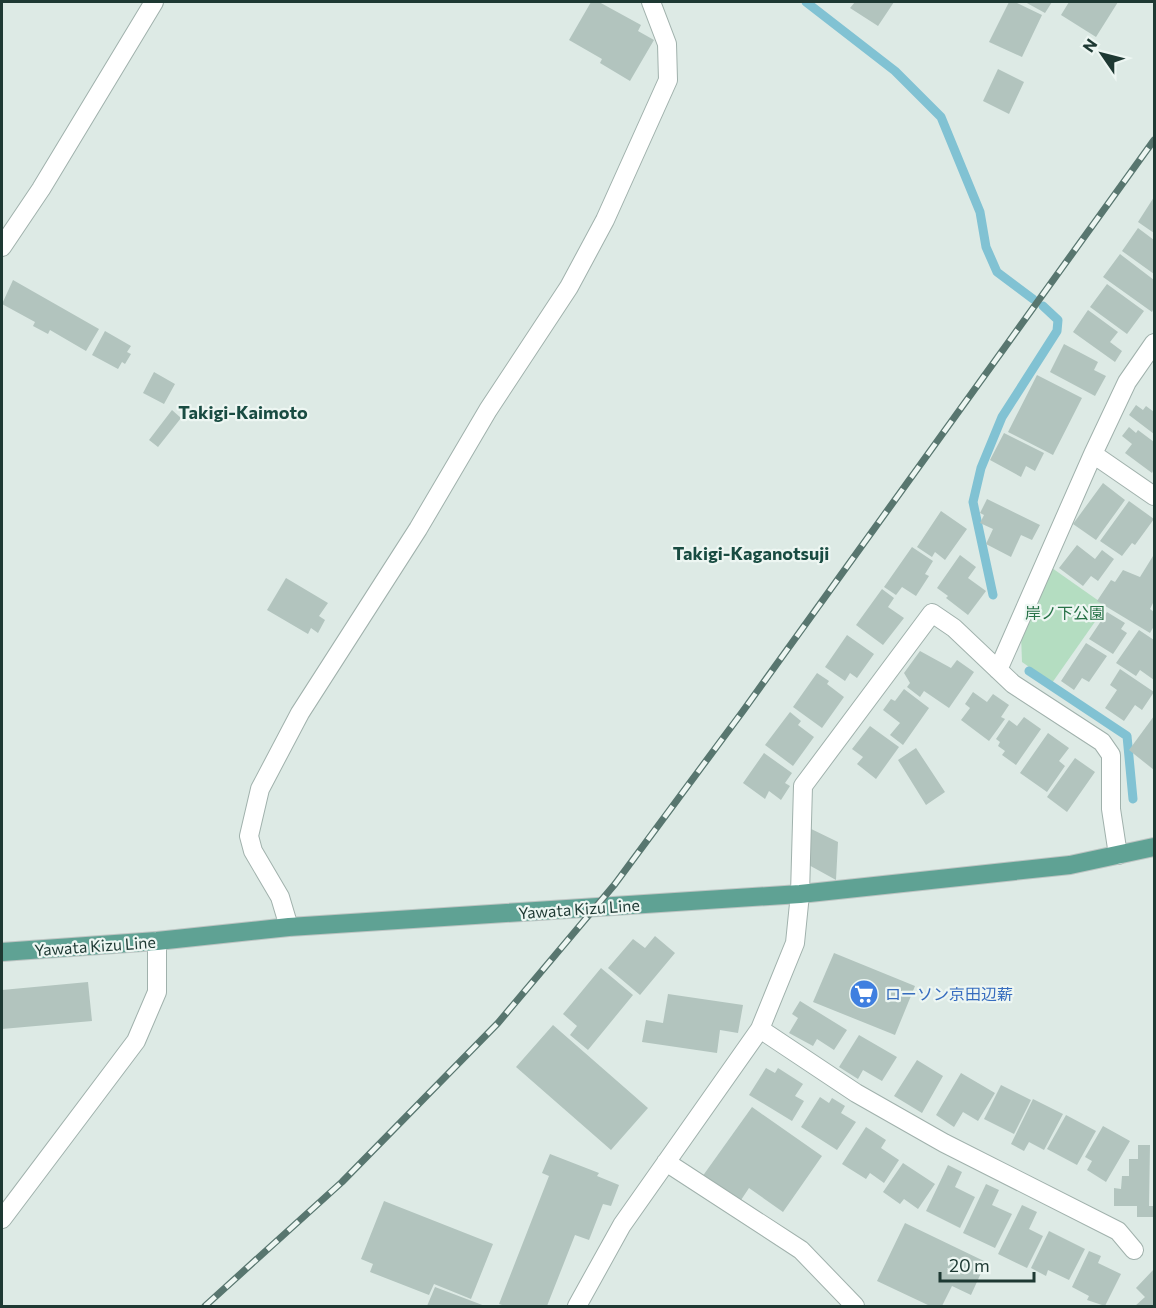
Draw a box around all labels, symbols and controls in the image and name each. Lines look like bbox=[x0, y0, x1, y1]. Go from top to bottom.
north arrow bbox=[1072, 24, 1132, 84]
text: N bbox=[1078, 35, 1101, 55]
district label: Takigi-Kaimoto bbox=[178, 401, 308, 423]
district label: Takigi-Kaganotsuji bbox=[673, 542, 829, 564]
park label: 岸ノ下公園 bbox=[1025, 603, 1105, 622]
street label: Yawata Kizu Line bbox=[518, 895, 640, 922]
street label: Yawata Kizu Line bbox=[34, 932, 156, 959]
supermarket icon: ローソン京田辺薪 bbox=[848, 978, 880, 1010]
place label: ローソン京田辺薪 bbox=[885, 984, 1013, 1003]
scale bar bbox=[940, 1245, 1034, 1283]
text: 20 m bbox=[949, 1254, 990, 1276]

